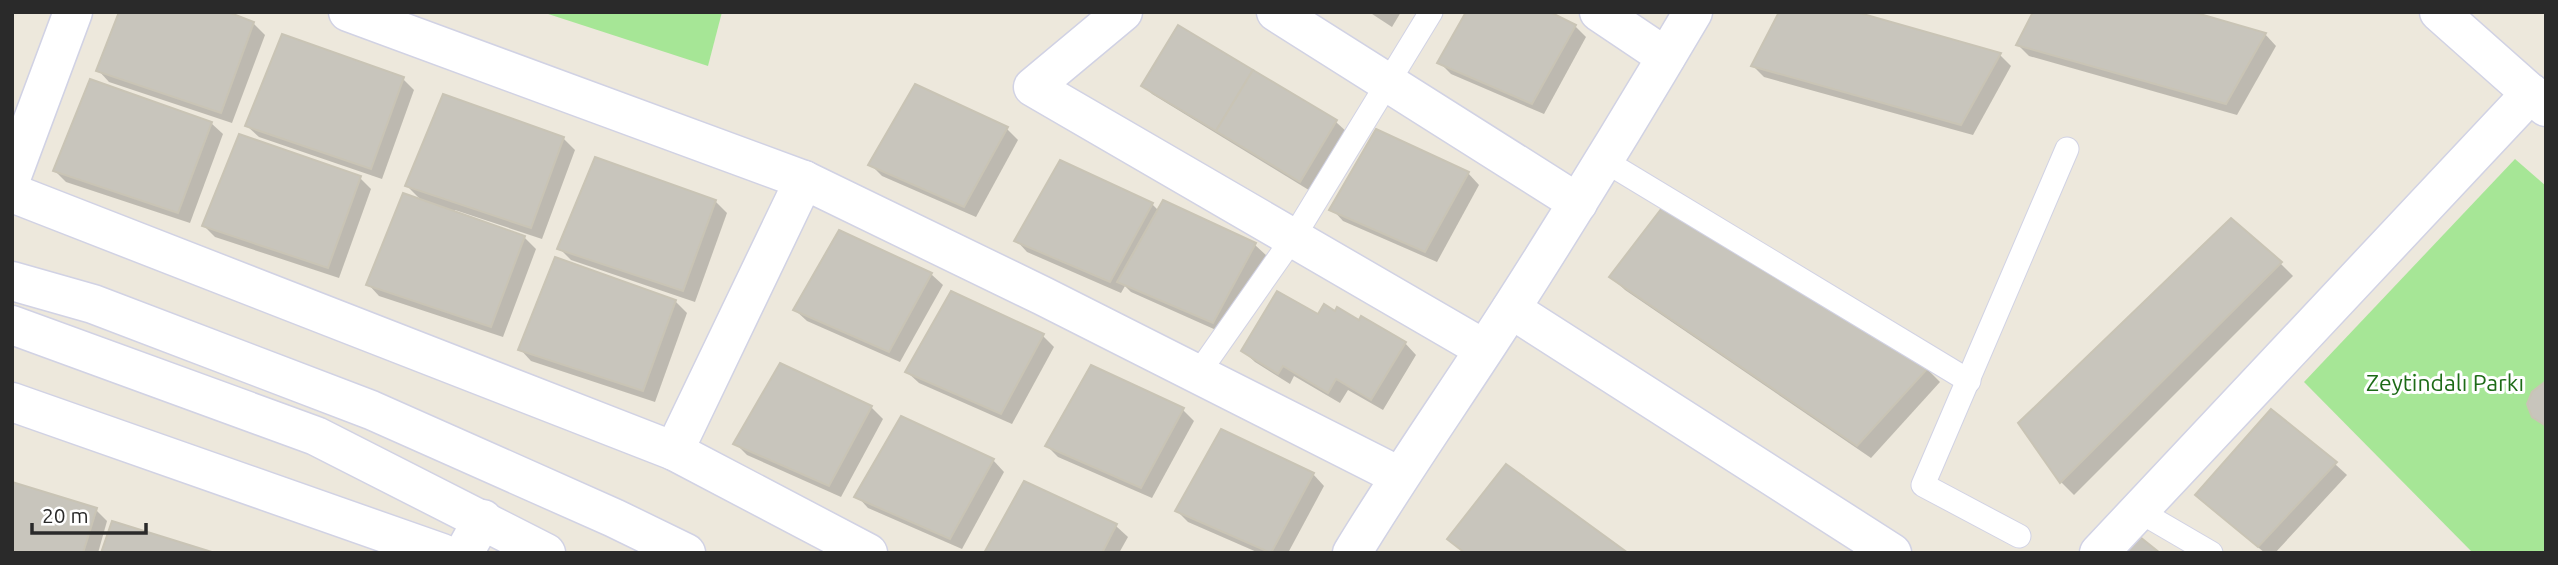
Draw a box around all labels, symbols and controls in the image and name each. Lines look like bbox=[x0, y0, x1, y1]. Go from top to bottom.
park label: Zeytindalı Parkı bbox=[2366, 370, 2524, 395]
scale bar bbox=[32, 491, 145, 536]
text: 20 m bbox=[42, 503, 89, 527]

